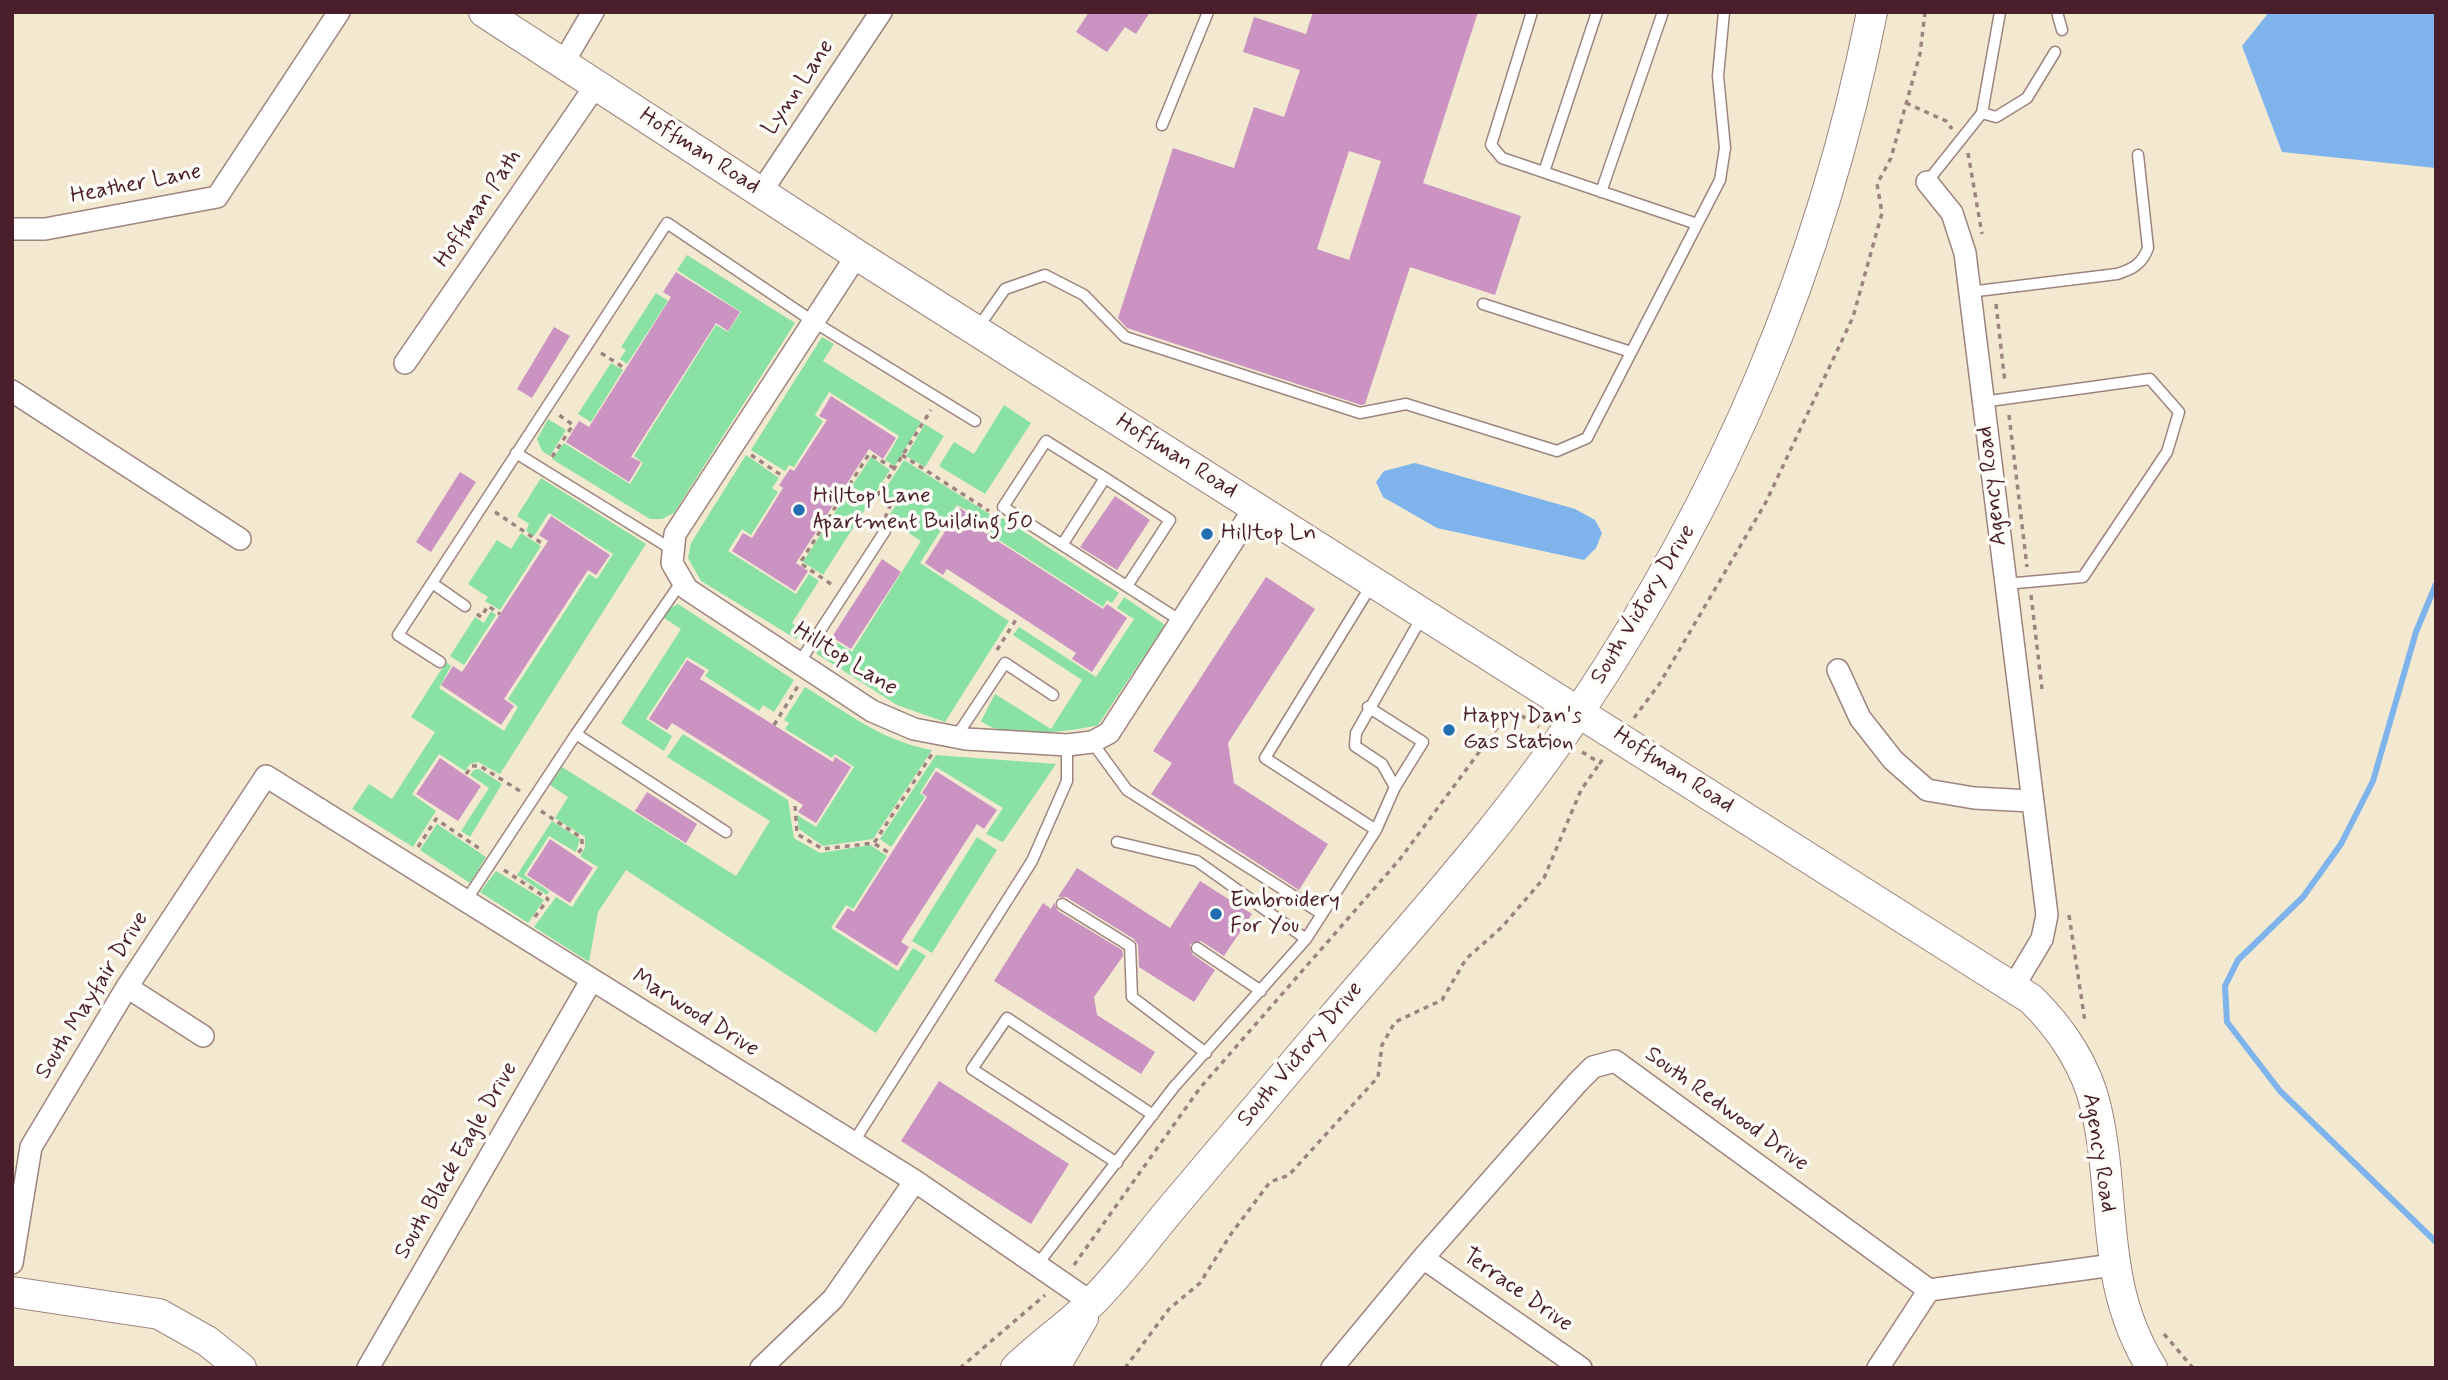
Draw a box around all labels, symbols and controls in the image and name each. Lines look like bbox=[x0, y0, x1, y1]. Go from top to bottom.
street label: Lynn Lane bbox=[757, 35, 841, 141]
street label: Hoffman Road bbox=[633, 103, 765, 201]
street label: Hoffman Path bbox=[429, 145, 529, 273]
street label: Heather Lane bbox=[68, 159, 204, 211]
street label: Hoffman Road bbox=[1110, 409, 1242, 505]
street label: Agency Road bbox=[1972, 424, 2014, 548]
place label: Hilltop Lane Apartment Building 50 bbox=[813, 483, 1033, 537]
marker: Hilltop Lane Apartment Building 50 bbox=[791, 502, 807, 518]
place label: Hilltop Ln bbox=[1221, 520, 1317, 548]
street label: South Victory Drive bbox=[1585, 520, 1703, 690]
marker: Hilltop Ln bbox=[1199, 526, 1215, 542]
street label: Hilltop Lane bbox=[788, 617, 902, 703]
place label: Happy Dan's Gas Station bbox=[1463, 703, 1582, 757]
marker: Happy Dan's Gas Station bbox=[1441, 722, 1457, 738]
street label: Hoffman Road bbox=[1607, 722, 1739, 820]
place label: Embroidery For You bbox=[1230, 887, 1340, 941]
marker: Embroidery For You bbox=[1208, 906, 1224, 922]
street label: South Mayfair Drive bbox=[30, 907, 156, 1085]
street label: Marwood Drive bbox=[626, 964, 764, 1064]
street label: South Victory Drive bbox=[1232, 977, 1370, 1133]
street label: South Redwood Drive bbox=[1639, 1041, 1813, 1179]
street label: South Black Eagle Drive bbox=[389, 1058, 525, 1264]
street label: Agency Road bbox=[2075, 1091, 2121, 1215]
street label: Terrace Drive bbox=[1457, 1243, 1577, 1339]

